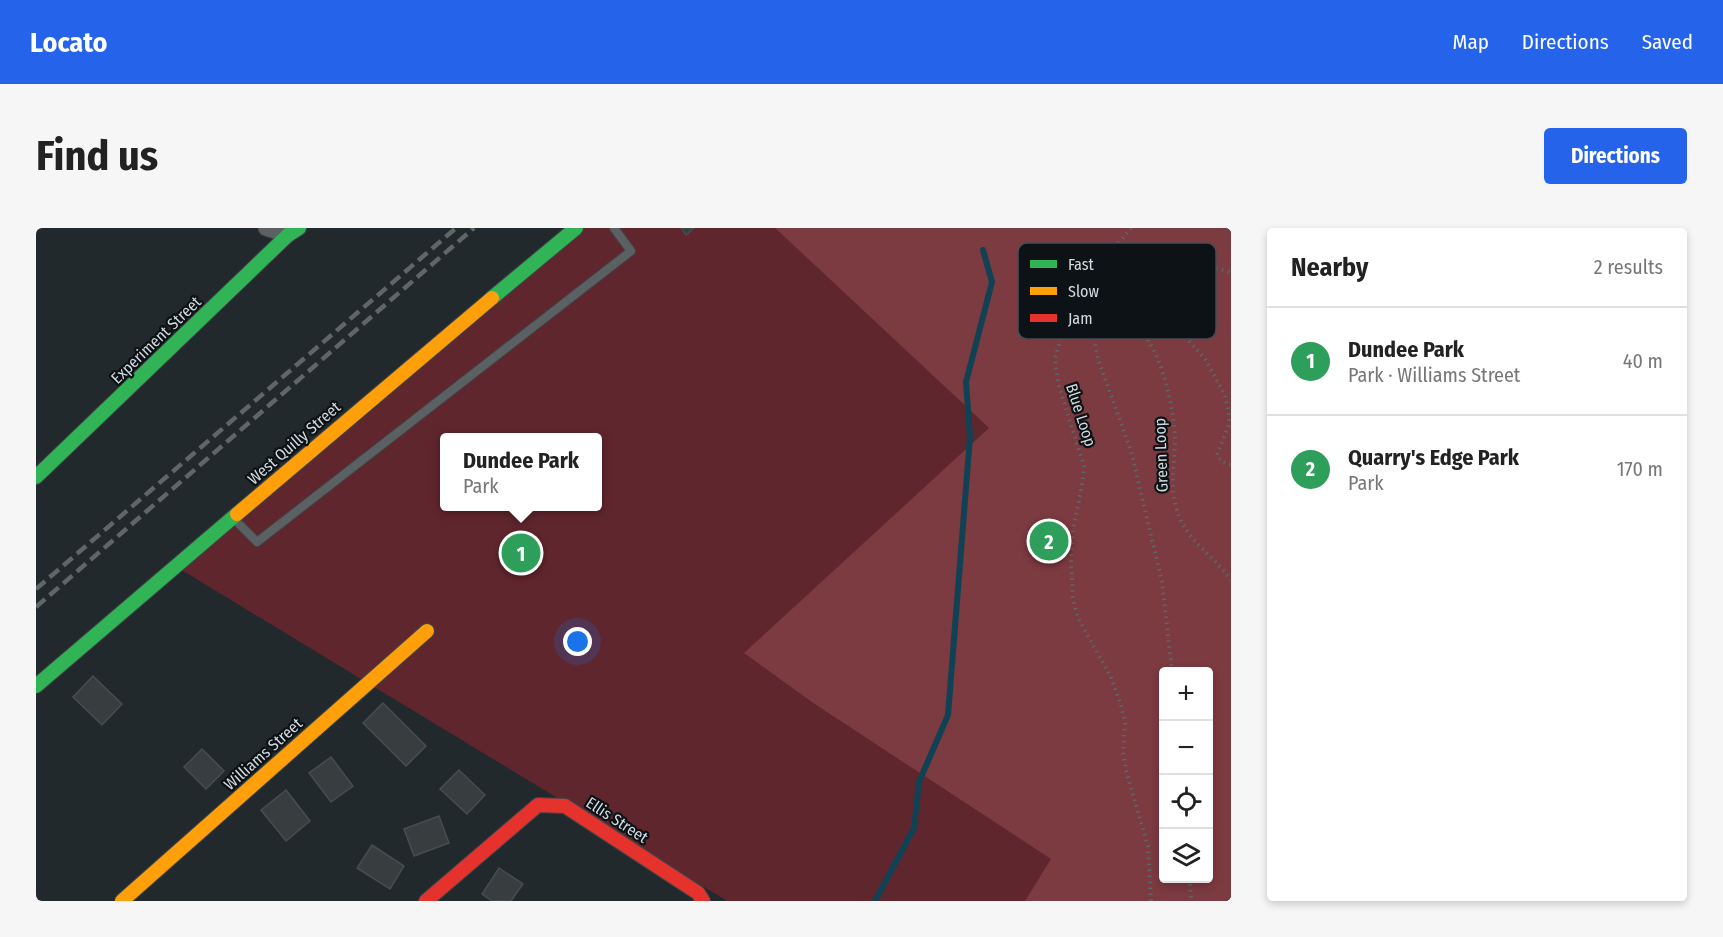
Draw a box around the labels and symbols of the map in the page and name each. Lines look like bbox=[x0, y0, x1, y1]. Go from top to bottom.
legend bbox=[1018, 243, 1216, 339]
text: Fast bbox=[1068, 255, 1095, 274]
text: Slow bbox=[1068, 282, 1099, 301]
street label: Experiment Street bbox=[107, 292, 205, 388]
text: Jam bbox=[1068, 309, 1093, 328]
street label: Blue Loop bbox=[1062, 381, 1100, 449]
street label: West Quilly Street bbox=[244, 397, 345, 488]
street label: Green Loop bbox=[1150, 417, 1172, 493]
pin: 2 bbox=[1030, 518, 1068, 564]
pin: 1 bbox=[502, 530, 540, 576]
your location bbox=[563, 627, 592, 656]
street label: Williams Street bbox=[220, 713, 307, 794]
street label: Ellis Street bbox=[583, 793, 652, 847]

